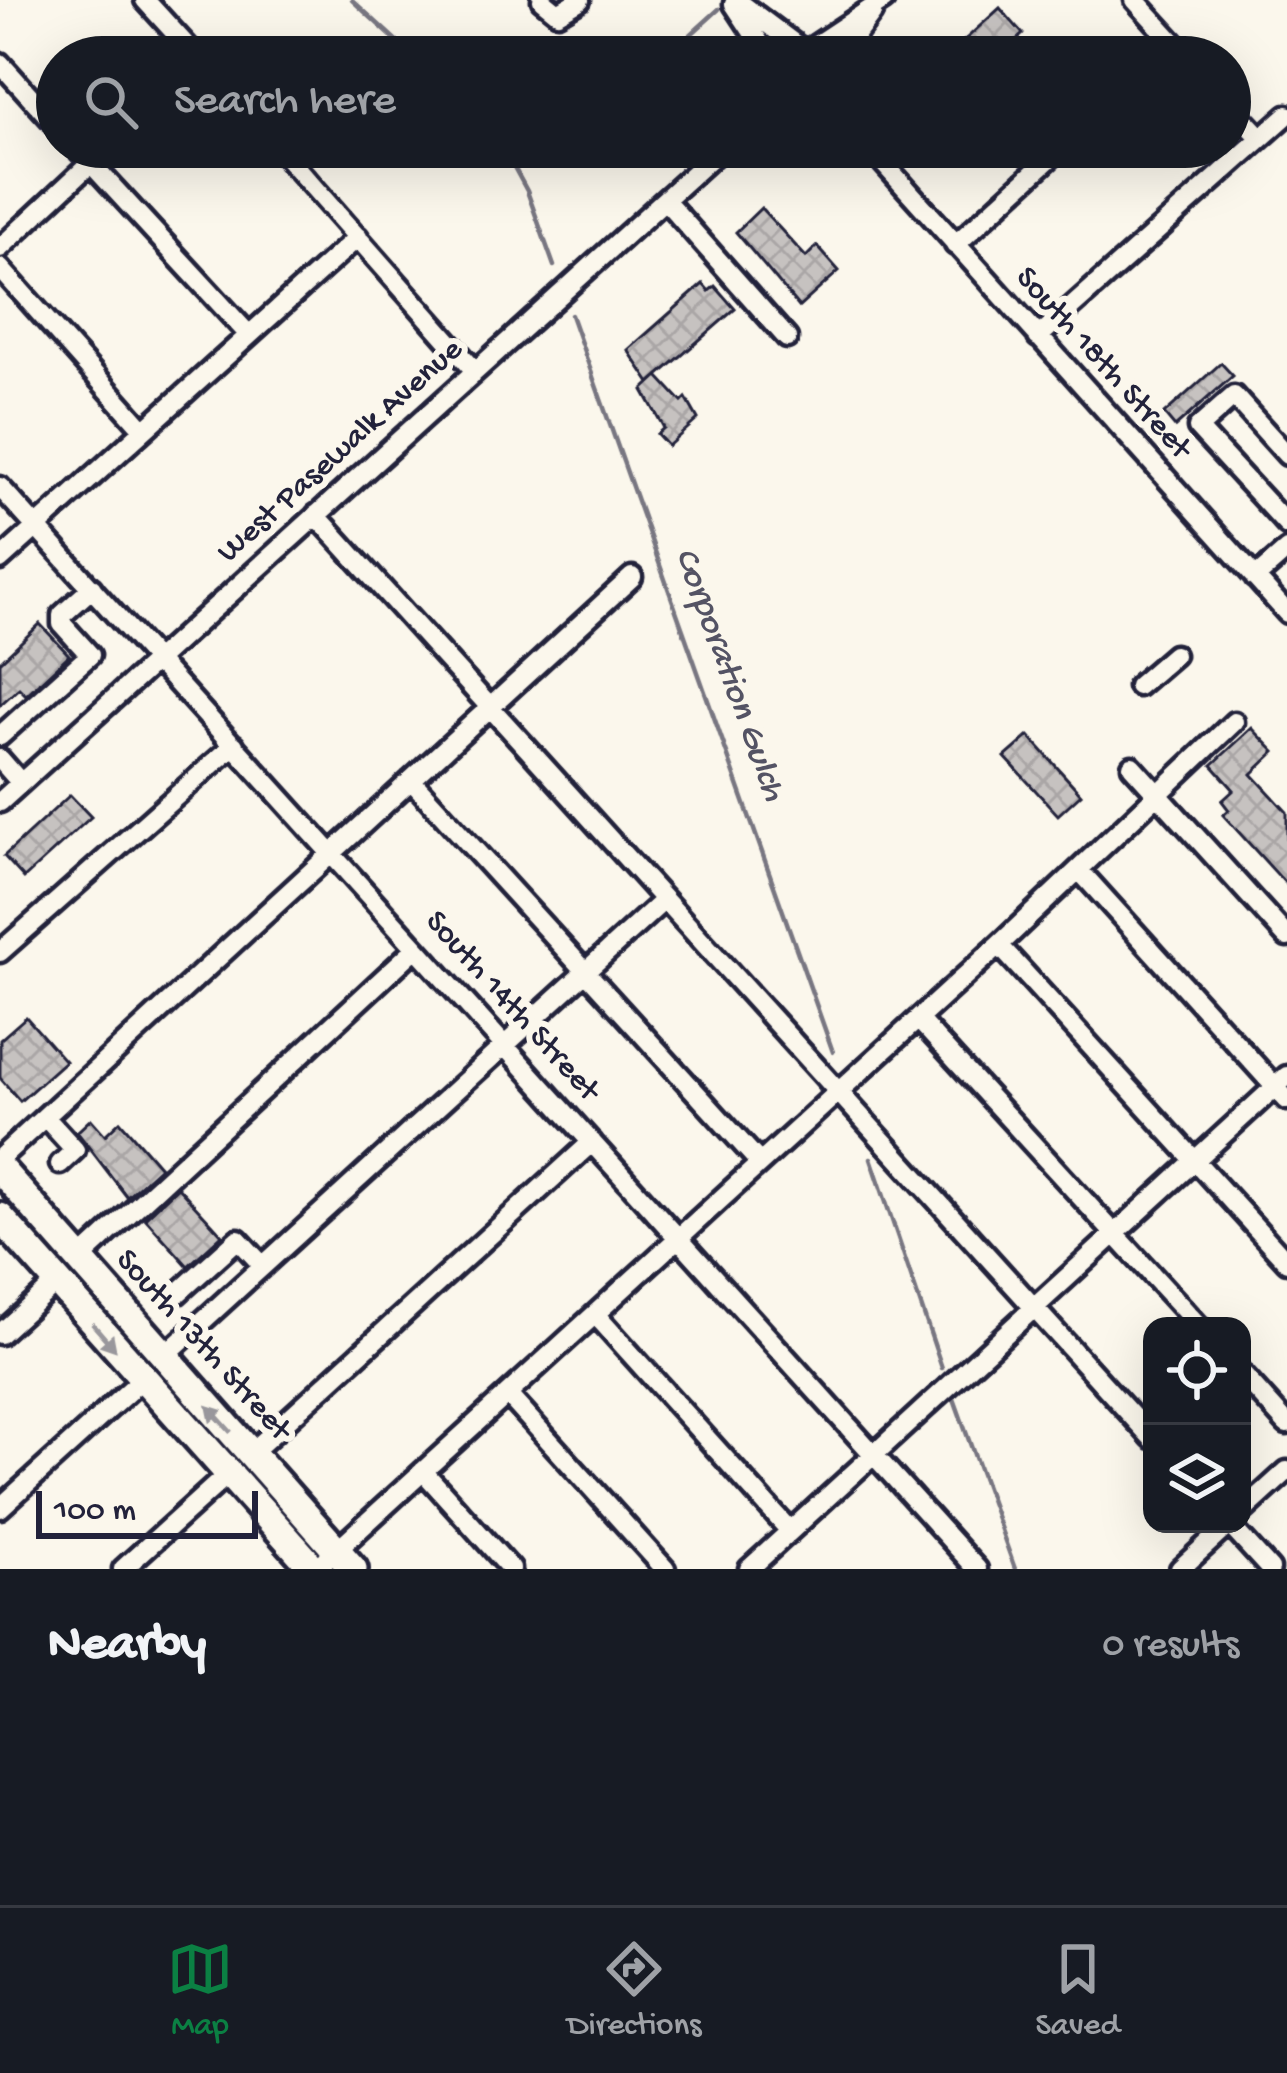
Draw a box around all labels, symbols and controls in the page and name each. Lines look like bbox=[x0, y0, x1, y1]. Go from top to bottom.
search box bbox=[36, 36, 1251, 168]
icon: search bbox=[78, 69, 144, 135]
text: Search here bbox=[174, 76, 396, 129]
street label: South 18th Street bbox=[1006, 260, 1200, 470]
street label: West Pasewalk Avenue bbox=[210, 331, 472, 572]
water label: Corporation Gulch bbox=[662, 543, 794, 808]
street label: South 14th Street bbox=[416, 904, 608, 1112]
street label: South 13th Street bbox=[106, 1242, 300, 1451]
map controls bbox=[1143, 1317, 1251, 1533]
button: locate bbox=[1143, 1317, 1251, 1425]
one-way arrow bbox=[90, 1322, 117, 1352]
one-way arrow bbox=[206, 1405, 233, 1434]
button: layers bbox=[1143, 1425, 1251, 1533]
scale bar bbox=[36, 1485, 258, 1538]
text: 100 m bbox=[54, 1493, 136, 1531]
text: Nearby bbox=[48, 1617, 206, 1677]
text: 0 results bbox=[1102, 1624, 1239, 1670]
tab: Map bbox=[167, 1936, 233, 2046]
tab: Directions bbox=[567, 1936, 701, 2046]
tab: Saved bbox=[1035, 1936, 1120, 2046]

